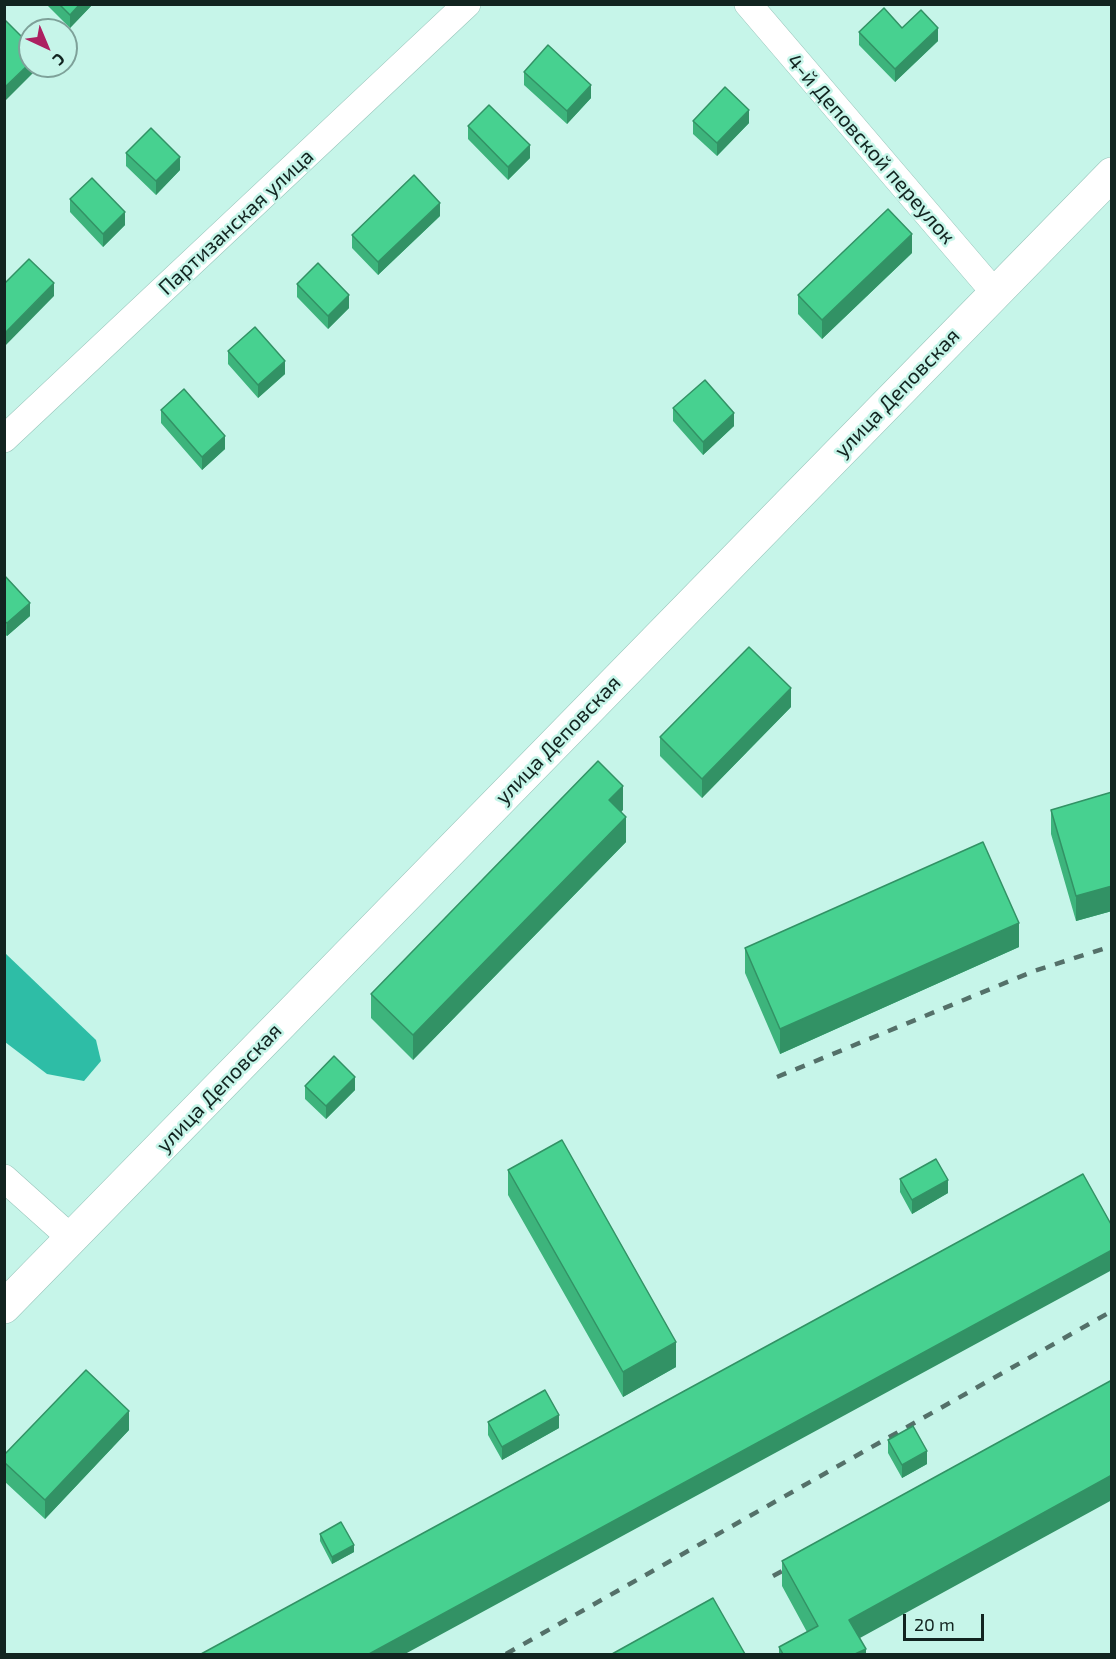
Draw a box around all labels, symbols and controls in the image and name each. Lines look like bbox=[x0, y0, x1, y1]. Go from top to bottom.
north arrow bbox=[18, 18, 78, 78]
street label: 4-й Деповской переулок bbox=[781, 49, 961, 249]
text: С bbox=[49, 50, 69, 70]
street label: Партизанская улица bbox=[153, 144, 319, 300]
street label: улица Деповская bbox=[829, 323, 965, 463]
street label: улица Деповская bbox=[490, 670, 626, 810]
street label: улица Деповская bbox=[151, 1018, 287, 1158]
scale bar bbox=[906, 1602, 987, 1640]
text: 20 m bbox=[914, 1613, 955, 1635]

